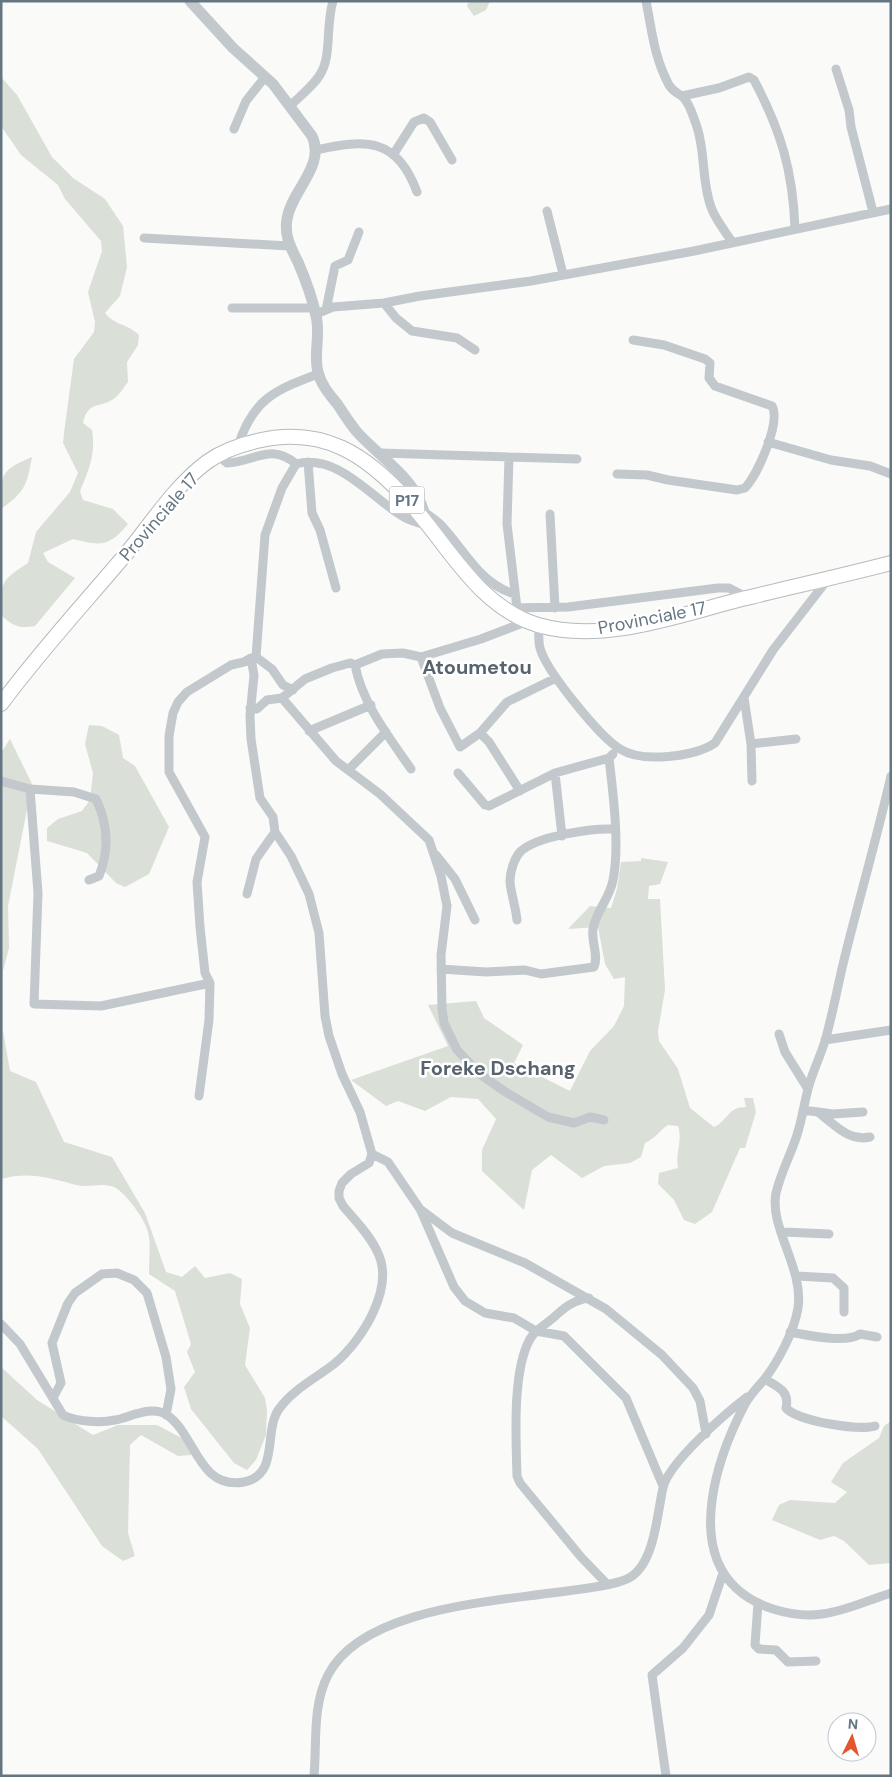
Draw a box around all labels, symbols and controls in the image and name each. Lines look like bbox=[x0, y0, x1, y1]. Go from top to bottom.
street label: Provinciale 17 bbox=[114, 468, 204, 566]
road number: P17 bbox=[390, 486, 424, 514]
street label: Provinciale 17 bbox=[596, 596, 708, 640]
district label: Atoumetou bbox=[422, 654, 532, 680]
district label: Foreke Dschang bbox=[420, 1055, 576, 1081]
north arrow bbox=[827, 1712, 877, 1762]
text: N bbox=[847, 1715, 859, 1733]

